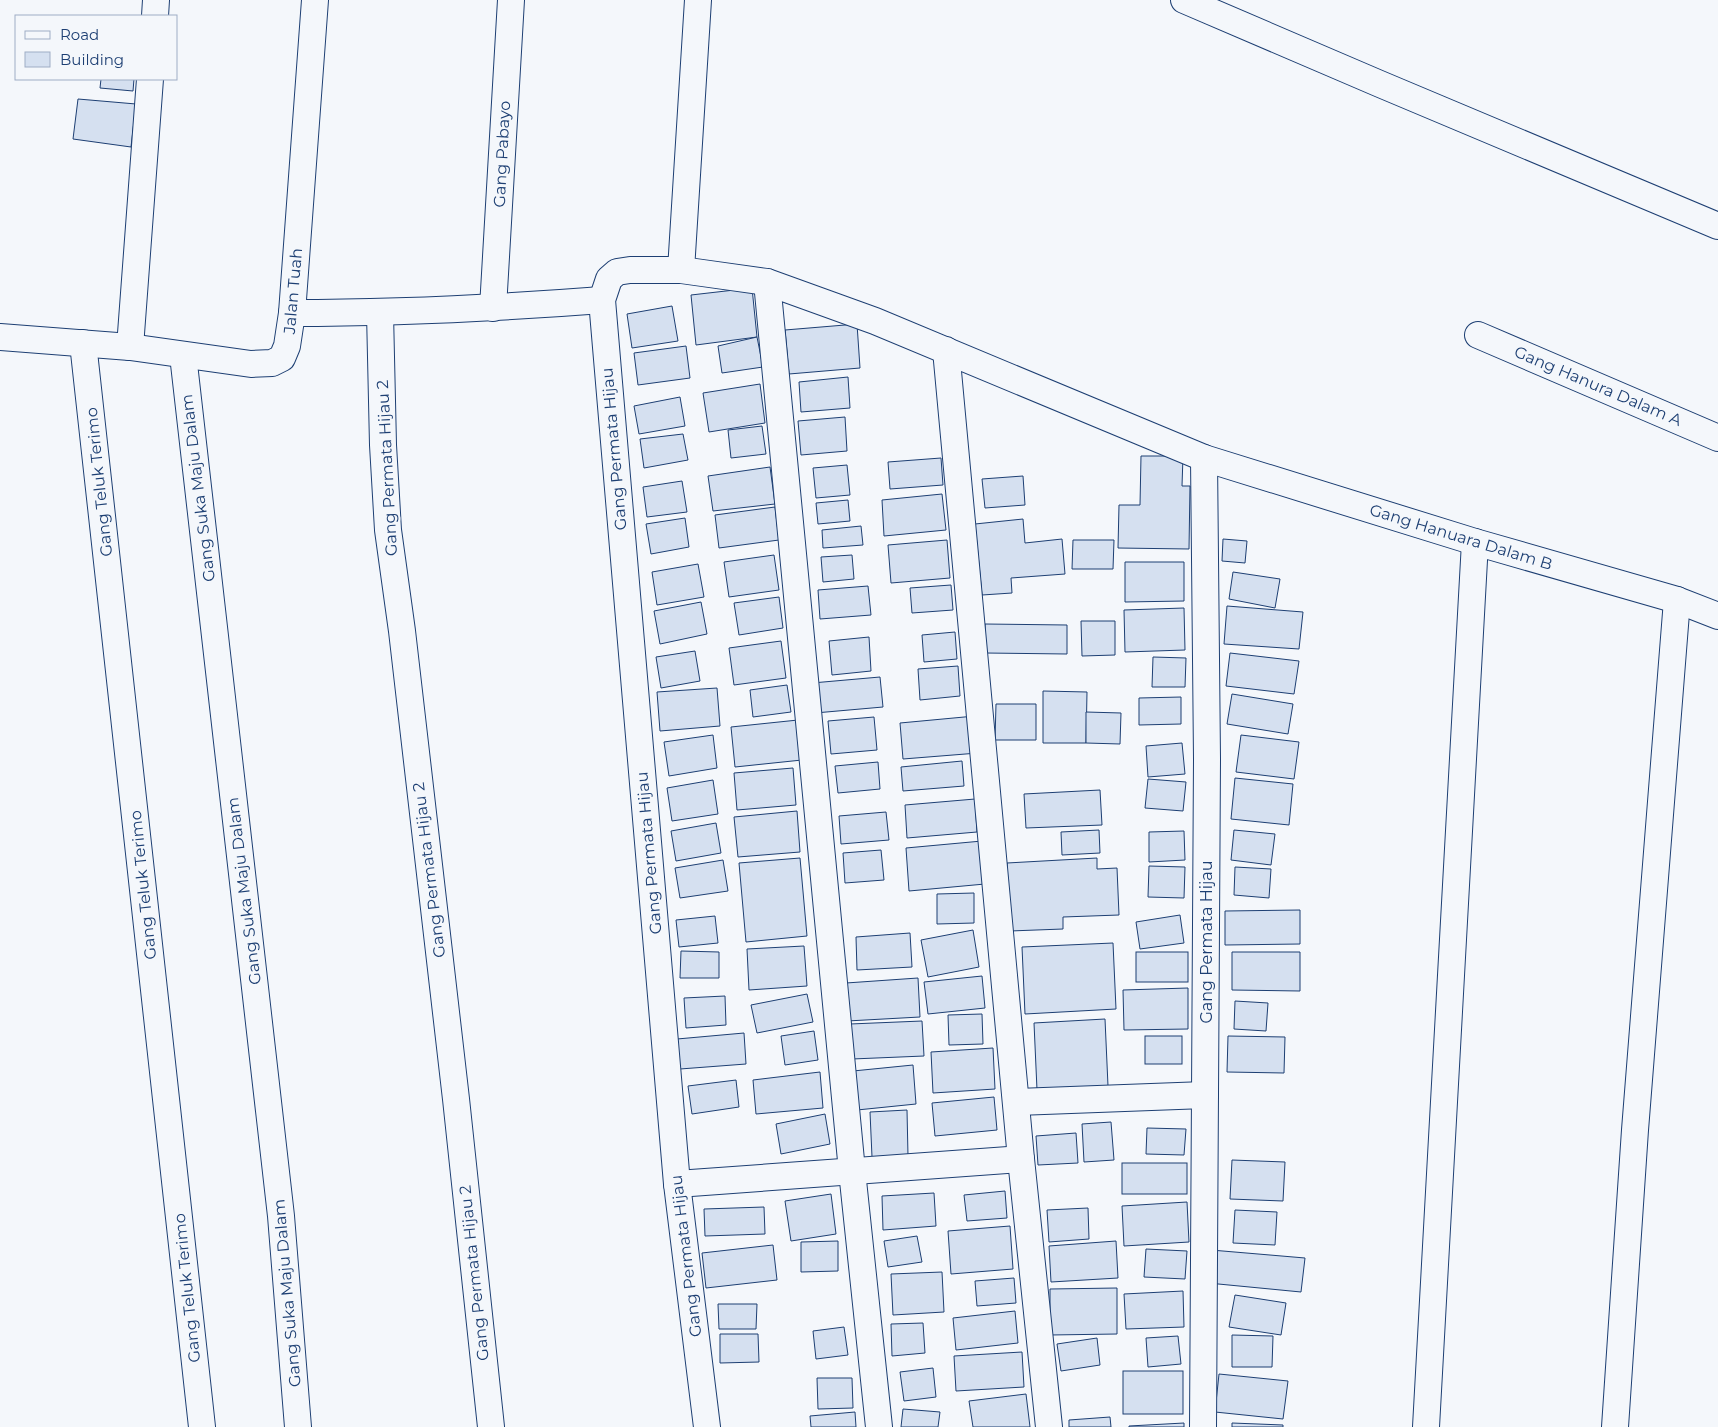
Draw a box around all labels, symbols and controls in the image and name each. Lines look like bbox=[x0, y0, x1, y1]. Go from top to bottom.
legend bbox=[15, 15, 178, 80]
text: Road bbox=[60, 25, 99, 44]
text: Building bbox=[60, 50, 124, 69]
street label: Gang Pabayo bbox=[490, 100, 514, 208]
street label: Jalan Tuah bbox=[280, 247, 306, 336]
street label: Gang Hanura Dalam A bbox=[1511, 342, 1685, 430]
street label: Gang Permata Hijau bbox=[597, 367, 631, 531]
street label: Gang Permata Hijau 2 bbox=[373, 379, 401, 557]
street label: Gang Suka Maju Dalam bbox=[177, 393, 219, 583]
street label: Gang Teluk Terimo bbox=[82, 406, 116, 558]
street label: Gang Hanuara Dalam B bbox=[1367, 500, 1555, 574]
street label: Gang Permata Hijau bbox=[632, 771, 666, 935]
street label: Gang Permata Hijau 2 bbox=[409, 781, 449, 959]
street label: Gang Suka Maju Dalam bbox=[223, 796, 265, 986]
street label: Gang Teluk Terimo bbox=[126, 809, 160, 961]
street label: Gang Permata Hijau bbox=[1197, 860, 1216, 1024]
street label: Gang Permata Hijau bbox=[667, 1174, 705, 1338]
street label: Gang Permata Hijau 2 bbox=[455, 1184, 493, 1362]
street label: Gang Suka Maju Dalam bbox=[269, 1198, 305, 1388]
street label: Gang Teluk Terimo bbox=[170, 1212, 204, 1364]

